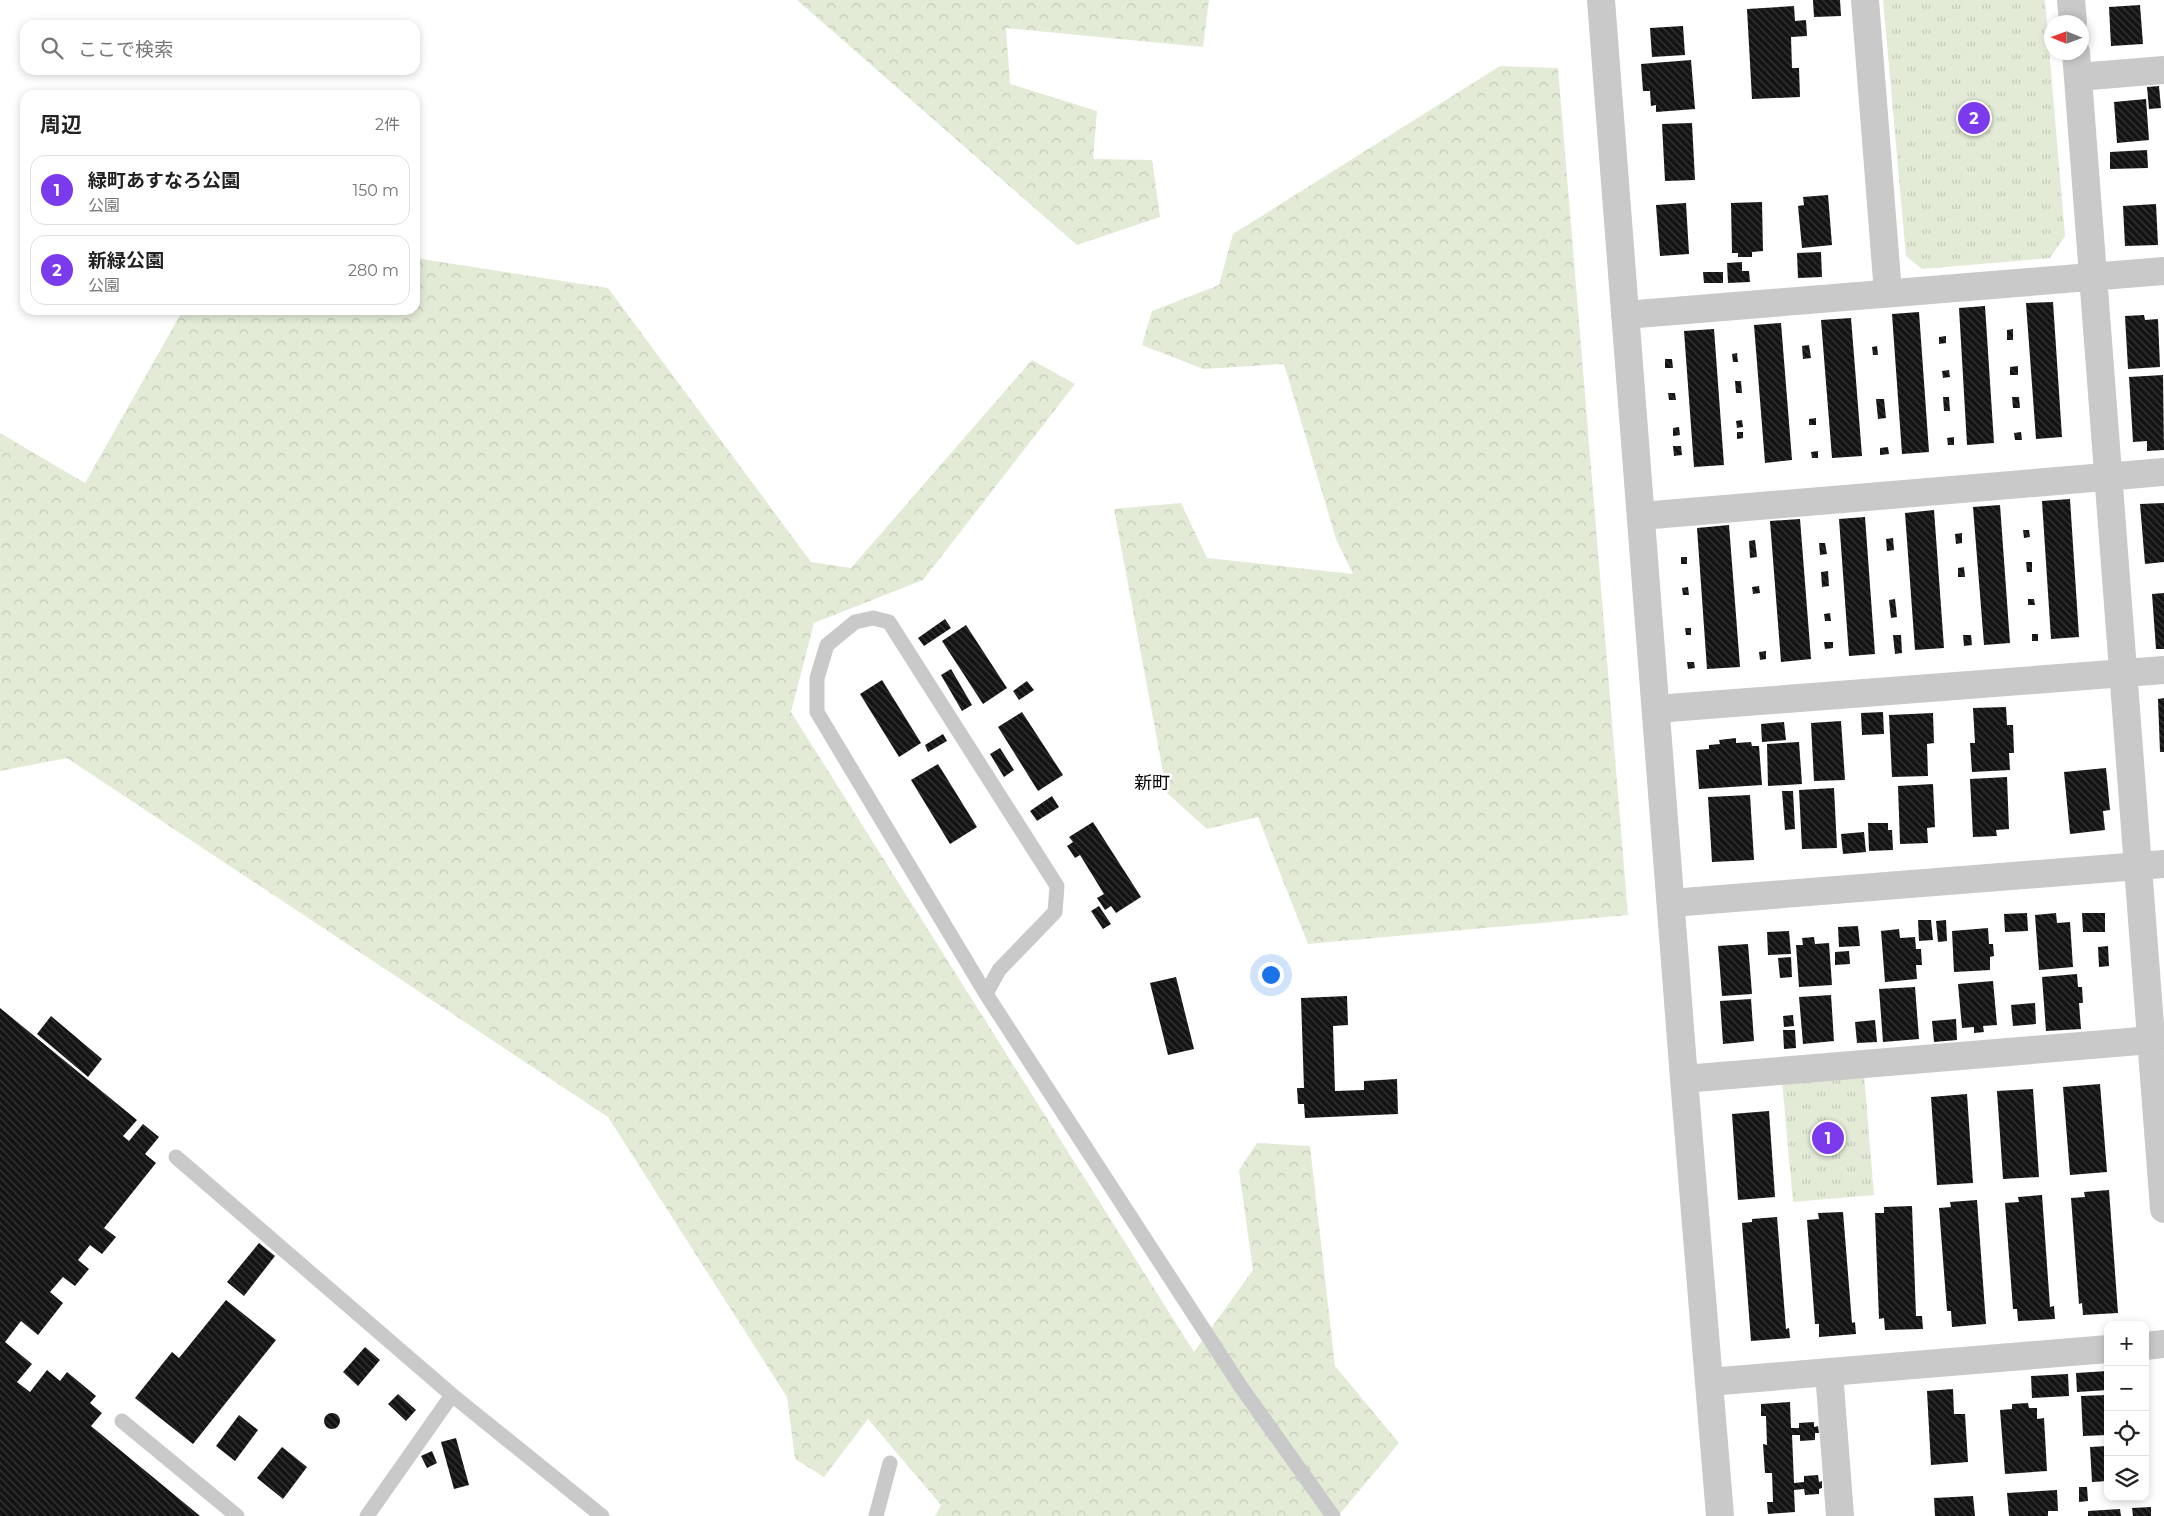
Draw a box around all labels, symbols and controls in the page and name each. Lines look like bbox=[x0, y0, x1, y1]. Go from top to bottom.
north arrow bbox=[2044, 15, 2089, 60]
search box bbox=[20, 20, 420, 75]
icon: search bbox=[38, 34, 66, 62]
text: ここで検索 bbox=[78, 38, 173, 61]
pin: 2 bbox=[1958, 99, 1990, 137]
text: 周辺 bbox=[40, 112, 82, 137]
text: 2件 bbox=[375, 115, 400, 134]
text: 緑町あすなろ公園 bbox=[88, 169, 240, 192]
text: 1 bbox=[54, 181, 60, 200]
text: 150 m bbox=[352, 181, 399, 200]
text: 公園 bbox=[88, 196, 120, 215]
text: 新緑公園 bbox=[88, 249, 164, 272]
text: 2 bbox=[52, 261, 62, 280]
text: 280 m bbox=[348, 261, 399, 280]
text: 公園 bbox=[88, 276, 120, 295]
district label: 新町 bbox=[1134, 772, 1170, 794]
your location bbox=[1258, 962, 1284, 988]
pin: 1 bbox=[1812, 1119, 1844, 1157]
map controls bbox=[2104, 1321, 2149, 1501]
button: + bbox=[2104, 1321, 2149, 1366]
button: − bbox=[2104, 1366, 2149, 1411]
button: locate bbox=[2104, 1411, 2149, 1456]
button: layers bbox=[2104, 1456, 2149, 1501]

